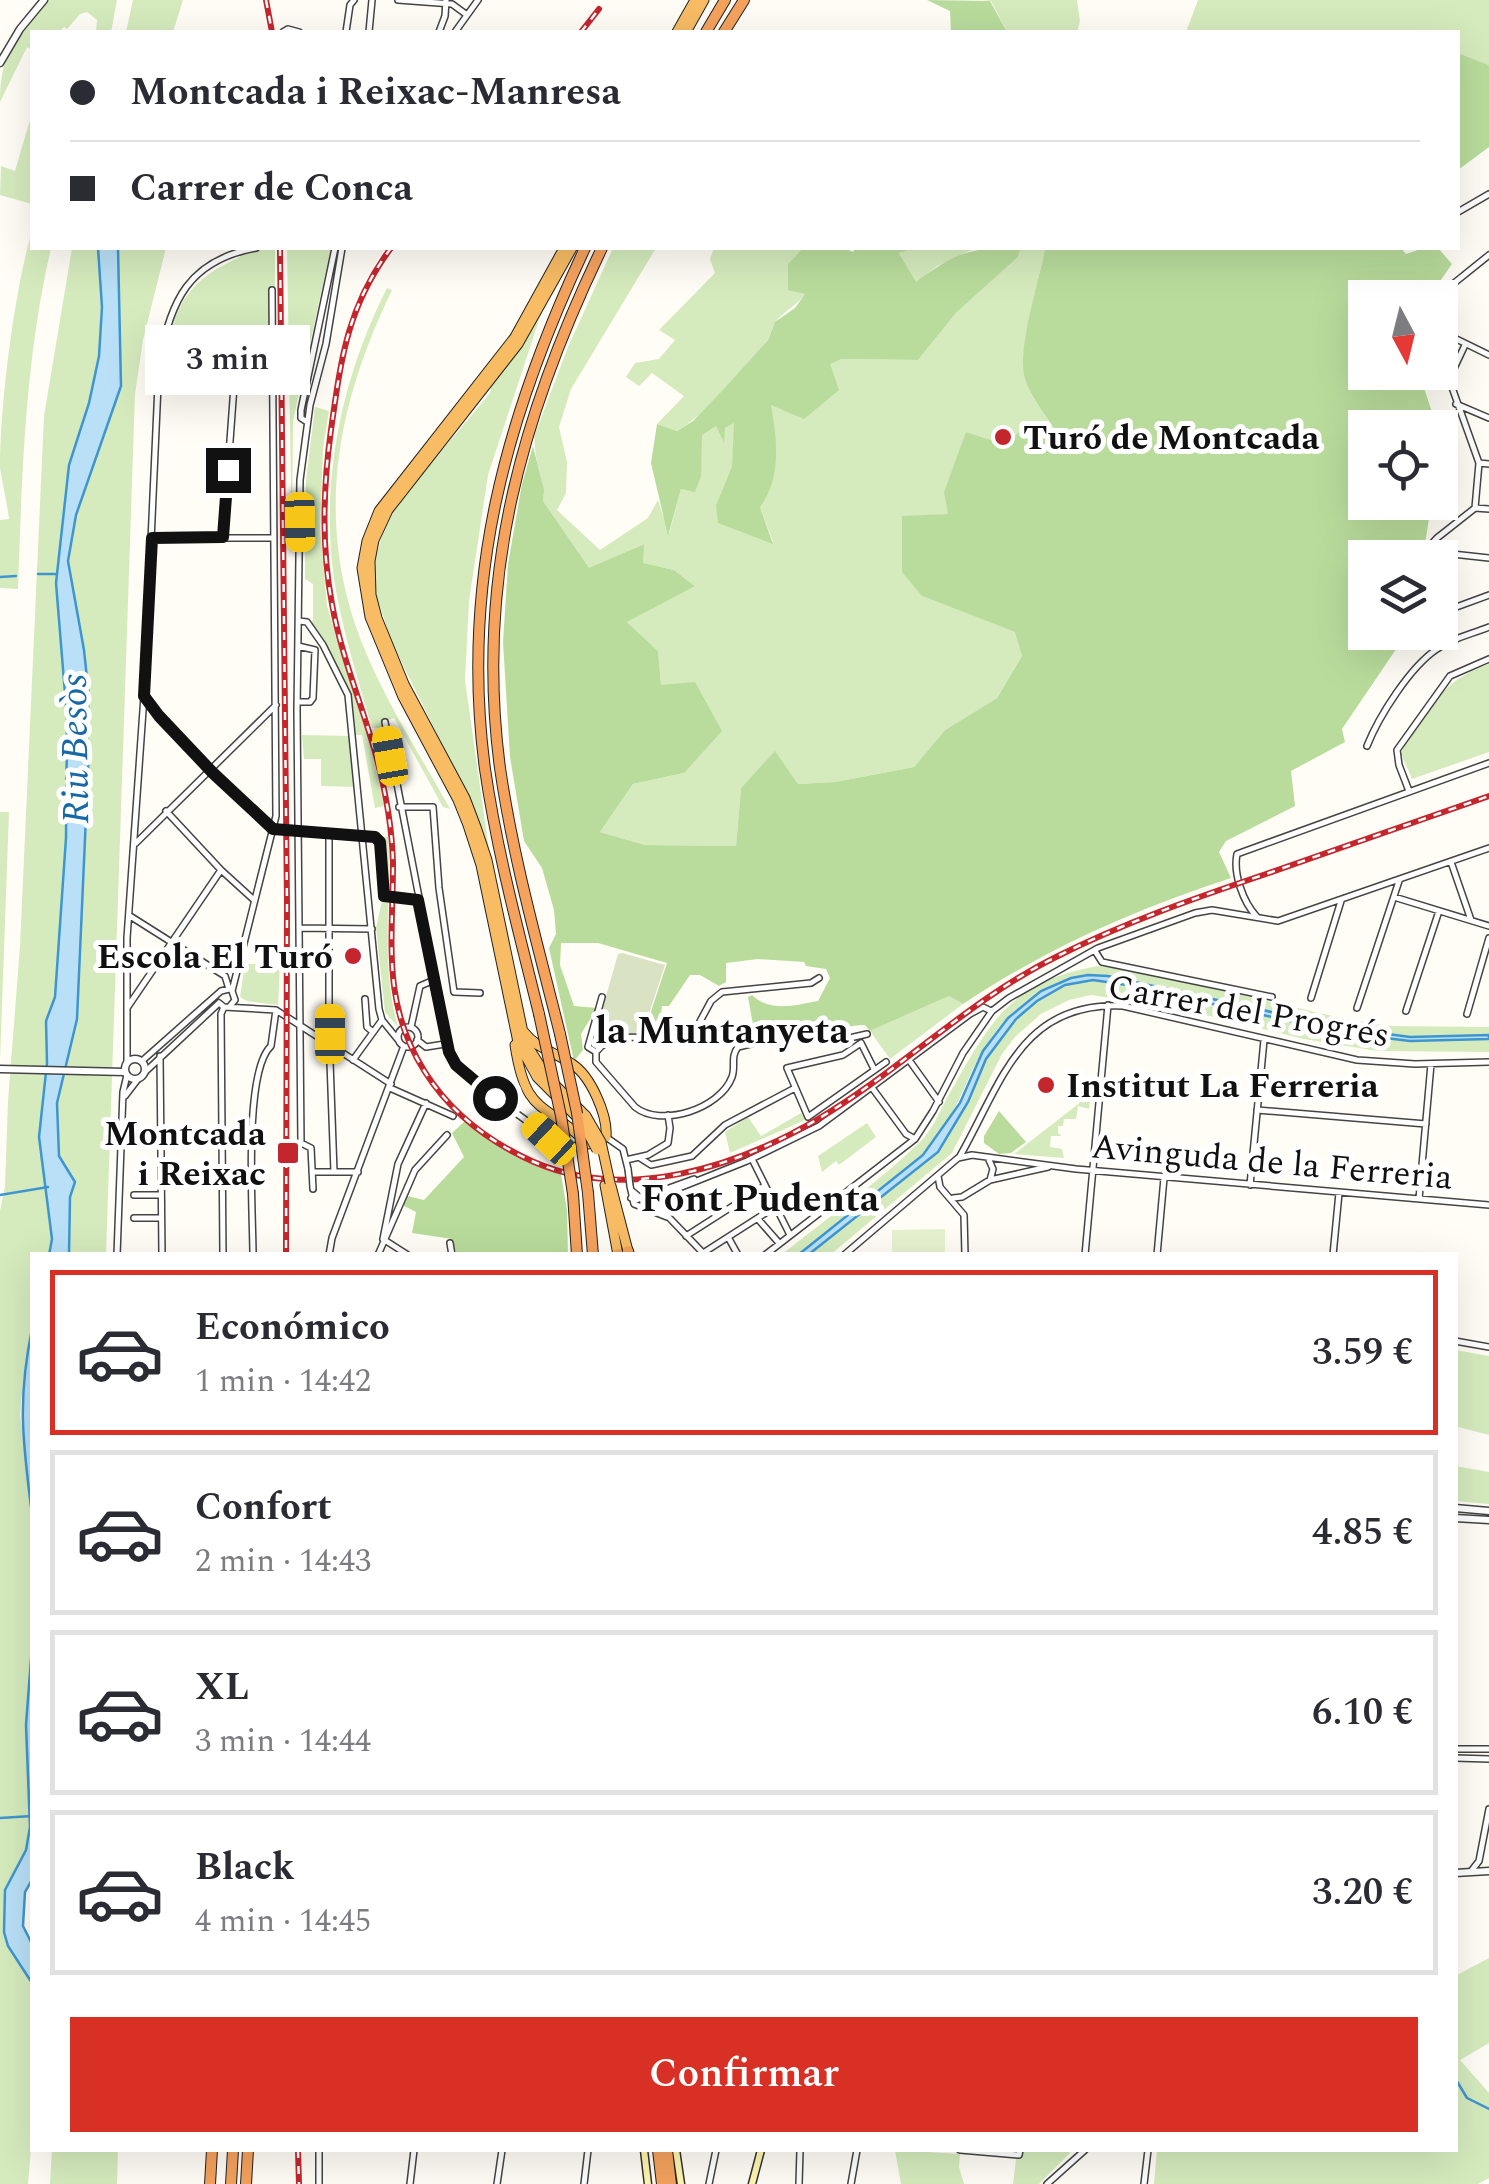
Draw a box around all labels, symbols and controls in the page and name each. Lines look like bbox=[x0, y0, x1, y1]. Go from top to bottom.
text: Montcada i Reixac-Manresa bbox=[130, 64, 621, 122]
text: Carrer de Conca bbox=[130, 160, 413, 218]
north arrow bbox=[1348, 280, 1458, 390]
map controls bbox=[1348, 280, 1458, 650]
callout: 3 min bbox=[146, 325, 310, 395]
text: 3 min bbox=[186, 335, 269, 384]
button: locate bbox=[1348, 410, 1458, 520]
place label: Turó de Montcada bbox=[1023, 412, 1320, 465]
marker: Turó de Montcada bbox=[992, 426, 1014, 448]
route end bbox=[206, 448, 251, 493]
car bbox=[284, 492, 316, 552]
button: layers bbox=[1348, 540, 1458, 650]
water label: Riu Besòs bbox=[46, 673, 106, 824]
car bbox=[370, 724, 410, 788]
place label: Escola El Turó bbox=[97, 931, 333, 984]
marker: Escola El Turó bbox=[342, 945, 364, 967]
street label: Carrer del Progrés bbox=[1104, 961, 1394, 1062]
district label: la Muntanyeta bbox=[595, 1003, 849, 1061]
car bbox=[315, 1004, 345, 1064]
place label: Institut La Ferreria bbox=[1066, 1060, 1379, 1113]
marker: Institut La Ferreria bbox=[1035, 1074, 1057, 1096]
route start bbox=[473, 1076, 518, 1121]
place label: Montcada i Reixac bbox=[104, 1108, 266, 1201]
car bbox=[517, 1108, 581, 1170]
street label: Avinguda de la Ferreria bbox=[1089, 1120, 1455, 1205]
marker: Montcada i Reixac bbox=[275, 1140, 301, 1166]
district label: Font Pudenta bbox=[641, 1171, 880, 1229]
text: Económico bbox=[195, 1299, 390, 1357]
icon: car bbox=[75, 1308, 165, 1398]
text: 3.59 € bbox=[1312, 1324, 1413, 1382]
text: 1 min · 14:42 bbox=[195, 1357, 371, 1406]
text: Confort bbox=[195, 1479, 332, 1537]
icon: car bbox=[75, 1488, 165, 1578]
text: 4.85 € bbox=[1312, 1504, 1413, 1562]
text: 2 min · 14:43 bbox=[195, 1537, 371, 1586]
text: XL bbox=[195, 1659, 249, 1717]
icon: car bbox=[75, 1668, 165, 1758]
text: 6.10 € bbox=[1312, 1684, 1413, 1742]
text: 3 min · 14:44 bbox=[195, 1717, 371, 1766]
text: Black bbox=[195, 1839, 295, 1897]
icon: car bbox=[75, 1848, 165, 1938]
text: 3.20 € bbox=[1312, 1864, 1413, 1922]
text: 4 min · 14:45 bbox=[195, 1897, 371, 1946]
button: Confirmar bbox=[70, 2017, 1418, 2132]

